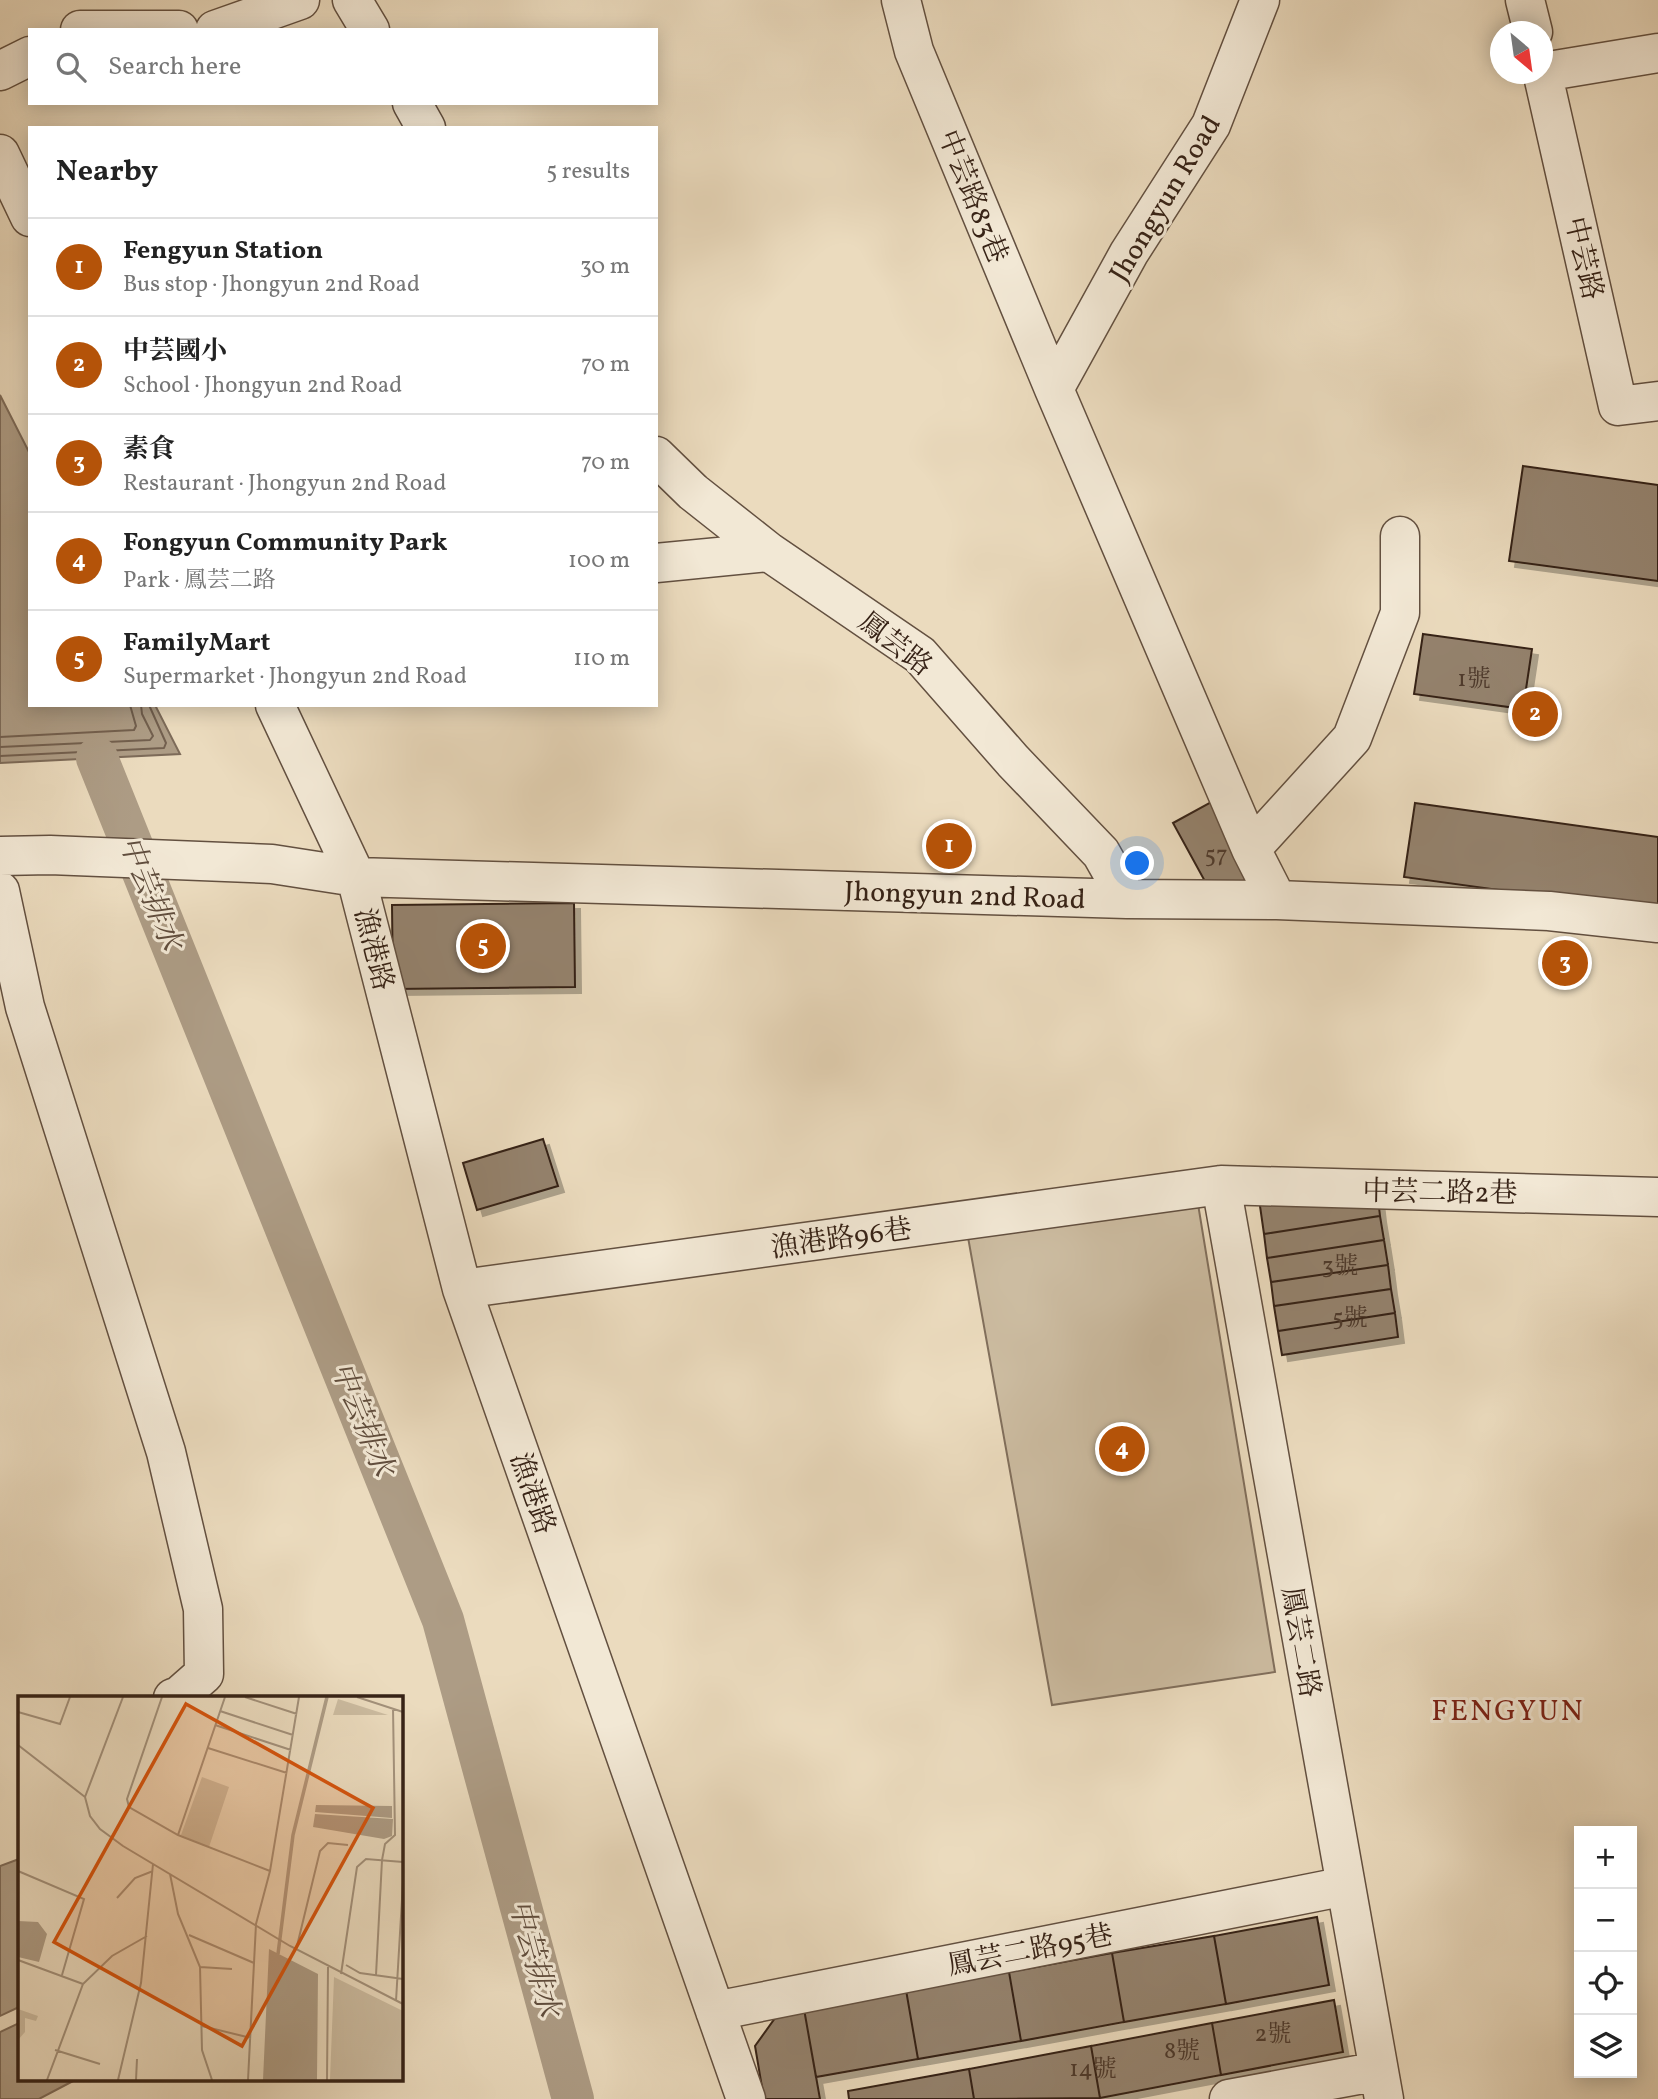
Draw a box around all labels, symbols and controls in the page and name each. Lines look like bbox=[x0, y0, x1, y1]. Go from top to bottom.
north arrow bbox=[1490, 21, 1553, 84]
search box bbox=[28, 28, 658, 105]
icon: search bbox=[52, 48, 90, 86]
text: Search here bbox=[108, 49, 241, 85]
street label: Jhongyun Road bbox=[1101, 109, 1231, 290]
street label: 中芸路83巷 bbox=[927, 124, 1016, 269]
text: Nearby bbox=[56, 151, 158, 193]
text: 5 results bbox=[546, 156, 630, 188]
street label: 中芸路 bbox=[1554, 213, 1611, 304]
text: Fengyun Station bbox=[123, 233, 323, 269]
text: 1 bbox=[74, 251, 84, 283]
text: 30 m bbox=[580, 251, 630, 283]
text: Bus stop · Jhongyun 2nd Road bbox=[123, 269, 420, 301]
text: 中芸國小 bbox=[123, 334, 227, 370]
text: 2 bbox=[73, 349, 85, 381]
text: 70 m bbox=[581, 349, 630, 381]
text: School · Jhongyun 2nd Road bbox=[123, 370, 402, 402]
text: 素食 bbox=[123, 432, 175, 468]
text: 3 bbox=[73, 447, 85, 479]
text: 70 m bbox=[581, 447, 630, 479]
text: Restaurant · Jhongyun 2nd Road bbox=[123, 468, 446, 500]
text: Fongyun Community Park bbox=[123, 525, 448, 561]
text: 4 bbox=[72, 545, 86, 577]
text: 100 m bbox=[568, 545, 630, 577]
text: Park · 鳳芸二路 bbox=[123, 565, 276, 597]
street label: 鳳芸路 bbox=[849, 604, 940, 686]
text: FamilyMart bbox=[123, 625, 270, 661]
text: 5 bbox=[73, 643, 85, 675]
text: 110 m bbox=[573, 643, 630, 675]
text: Supermarket · Jhongyun 2nd Road bbox=[123, 661, 467, 693]
house number: 1號 bbox=[1457, 663, 1491, 697]
pin: 2 bbox=[1512, 688, 1558, 740]
pin: 1 bbox=[926, 820, 972, 872]
water label: 中芸排水 bbox=[107, 830, 192, 960]
house number: 57 bbox=[1204, 839, 1228, 873]
your location bbox=[1120, 846, 1154, 880]
street label: Jhongyun 2nd Road bbox=[844, 873, 1086, 920]
street label: 漁港路 bbox=[343, 904, 402, 995]
pin: 5 bbox=[460, 920, 506, 972]
pin: 3 bbox=[1542, 937, 1588, 989]
street label: 中芸二路2巷 bbox=[1362, 1173, 1518, 1214]
street label: 漁港路96巷 bbox=[768, 1210, 914, 1269]
house number: 3號 bbox=[1322, 1250, 1358, 1284]
house number: 5號 bbox=[1332, 1302, 1368, 1336]
water label: 中芸排水 bbox=[319, 1356, 404, 1486]
pin: 4 bbox=[1099, 1423, 1145, 1475]
street label: 漁港路 bbox=[500, 1448, 564, 1540]
street label: 鳳芸二路 bbox=[1271, 1584, 1328, 1701]
district label: FENGYUN bbox=[1431, 1691, 1585, 1733]
inset map bbox=[18, 1696, 402, 2082]
map controls bbox=[1574, 1826, 1637, 2078]
button: + bbox=[1574, 1826, 1637, 1889]
button: − bbox=[1574, 1889, 1637, 1952]
water label: 中芸排水 bbox=[497, 1895, 570, 2025]
street label: 鳳芸二路95巷 bbox=[944, 1916, 1117, 1987]
button: locate bbox=[1574, 1952, 1637, 2015]
button: layers bbox=[1574, 2015, 1637, 2078]
house number: 2號 bbox=[1255, 2018, 1291, 2052]
house number: 8號 bbox=[1164, 2035, 1200, 2069]
house number: 14號 bbox=[1069, 2053, 1117, 2087]

